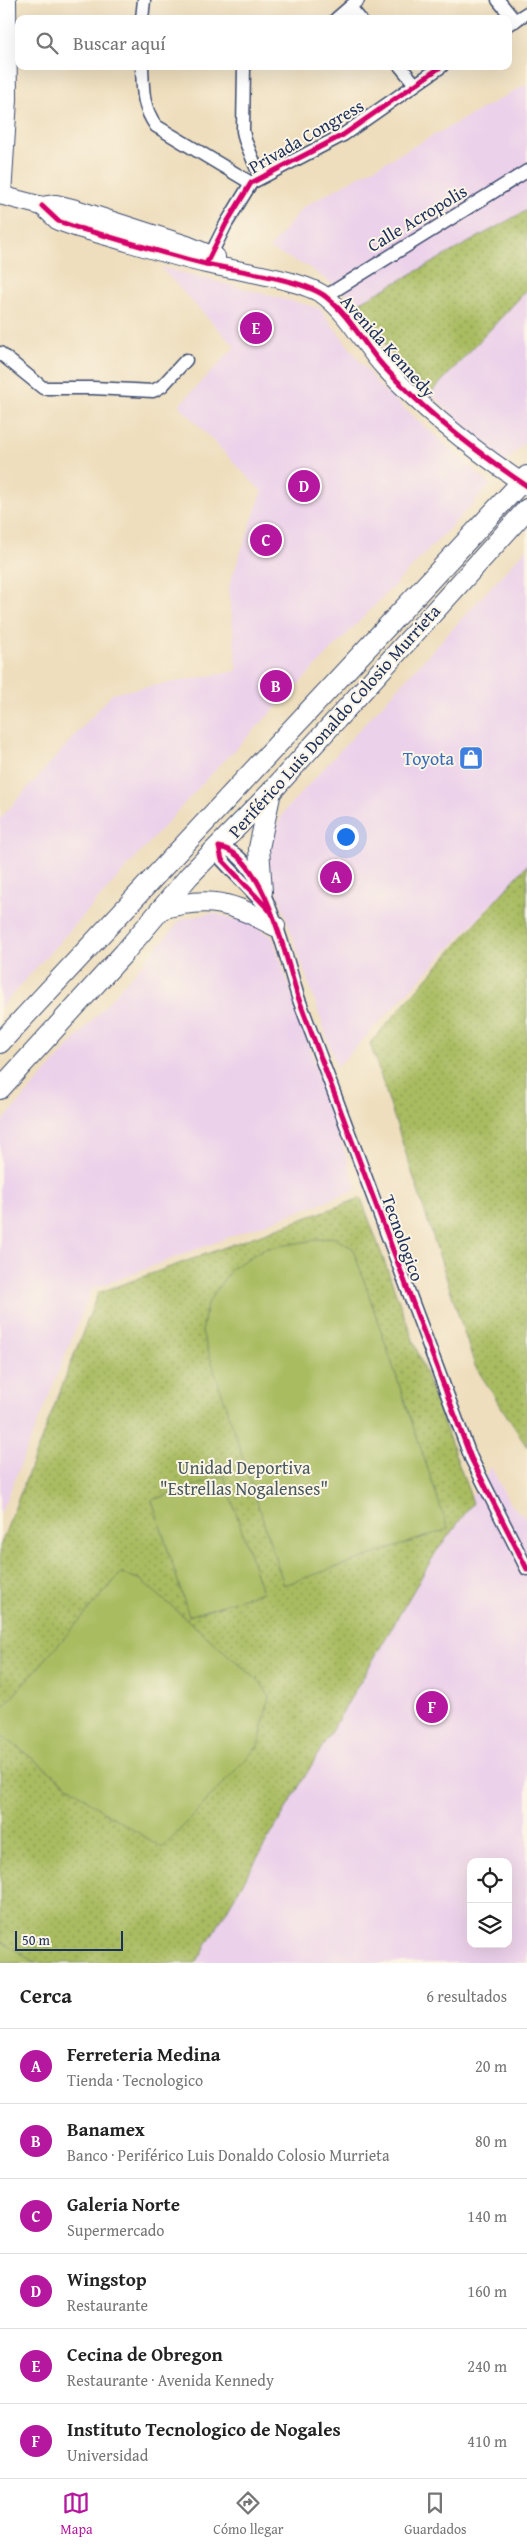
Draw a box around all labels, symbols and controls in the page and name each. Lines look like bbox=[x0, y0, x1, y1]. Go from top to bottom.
search box bbox=[15, 15, 512, 70]
icon: search bbox=[33, 29, 61, 57]
text: Buscar aquí bbox=[73, 29, 166, 57]
street label: Privada Congress bbox=[243, 92, 369, 180]
street label: Calle Acropolis bbox=[362, 178, 472, 258]
street label: Avenida Kennedy bbox=[334, 288, 442, 404]
pin: E bbox=[240, 309, 272, 347]
pin: D bbox=[288, 467, 320, 505]
pin: C bbox=[250, 521, 282, 559]
street label: Periférico Luis Donaldo Colosio Murrieta bbox=[222, 598, 447, 844]
pin: B bbox=[260, 667, 292, 705]
place label: Toyota bbox=[403, 745, 454, 772]
shop icon: Toyota bbox=[458, 745, 484, 771]
your location bbox=[333, 824, 359, 850]
pin: A bbox=[320, 858, 352, 896]
street label: Tecnologico bbox=[375, 1191, 431, 1285]
park label: Unidad Deportiva "Estrellas Nogalenses" bbox=[160, 1454, 328, 1502]
pin: F bbox=[416, 1688, 448, 1726]
map controls bbox=[467, 1858, 512, 1948]
button: locate bbox=[467, 1858, 512, 1903]
button: layers bbox=[467, 1903, 512, 1948]
scale bar bbox=[15, 1928, 122, 1951]
text: 50 m bbox=[22, 1930, 50, 1950]
text: Cerca bbox=[20, 1980, 72, 2011]
text: 6 resultados bbox=[426, 1984, 507, 2008]
text: Ferreteria Medina bbox=[67, 2040, 220, 2068]
text: A bbox=[31, 2054, 41, 2078]
text: 20 m bbox=[475, 2054, 507, 2078]
text: Tienda · Tecnologico bbox=[67, 2068, 203, 2092]
text: Banamex bbox=[67, 2115, 145, 2143]
text: B bbox=[31, 2129, 41, 2153]
text: 80 m bbox=[475, 2129, 507, 2153]
text: Banco · Periférico Luis Donaldo Colosio Murrieta bbox=[67, 2143, 389, 2167]
text: Galeria Norte bbox=[67, 2190, 180, 2218]
text: C bbox=[31, 2204, 41, 2228]
text: 140 m bbox=[467, 2204, 507, 2228]
text: Supermercado bbox=[67, 2218, 165, 2242]
text: Wingstop bbox=[67, 2265, 147, 2293]
text: D bbox=[31, 2279, 41, 2303]
text: 160 m bbox=[467, 2279, 507, 2303]
text: Restaurante bbox=[67, 2293, 148, 2317]
text: Cecina de Obregon bbox=[67, 2340, 223, 2368]
text: E bbox=[32, 2354, 40, 2378]
text: 240 m bbox=[467, 2354, 507, 2378]
text: Restaurante · Avenida Kennedy bbox=[67, 2368, 274, 2392]
text: Instituto Tecnologico de Nogales bbox=[67, 2415, 341, 2443]
text: F bbox=[32, 2429, 40, 2453]
text: 410 m bbox=[467, 2429, 507, 2453]
text: Universidad bbox=[67, 2443, 148, 2467]
tab: Mapa bbox=[60, 2489, 93, 2539]
tab: Cómo llegar bbox=[213, 2489, 284, 2539]
tab: Guardados bbox=[404, 2489, 467, 2539]

